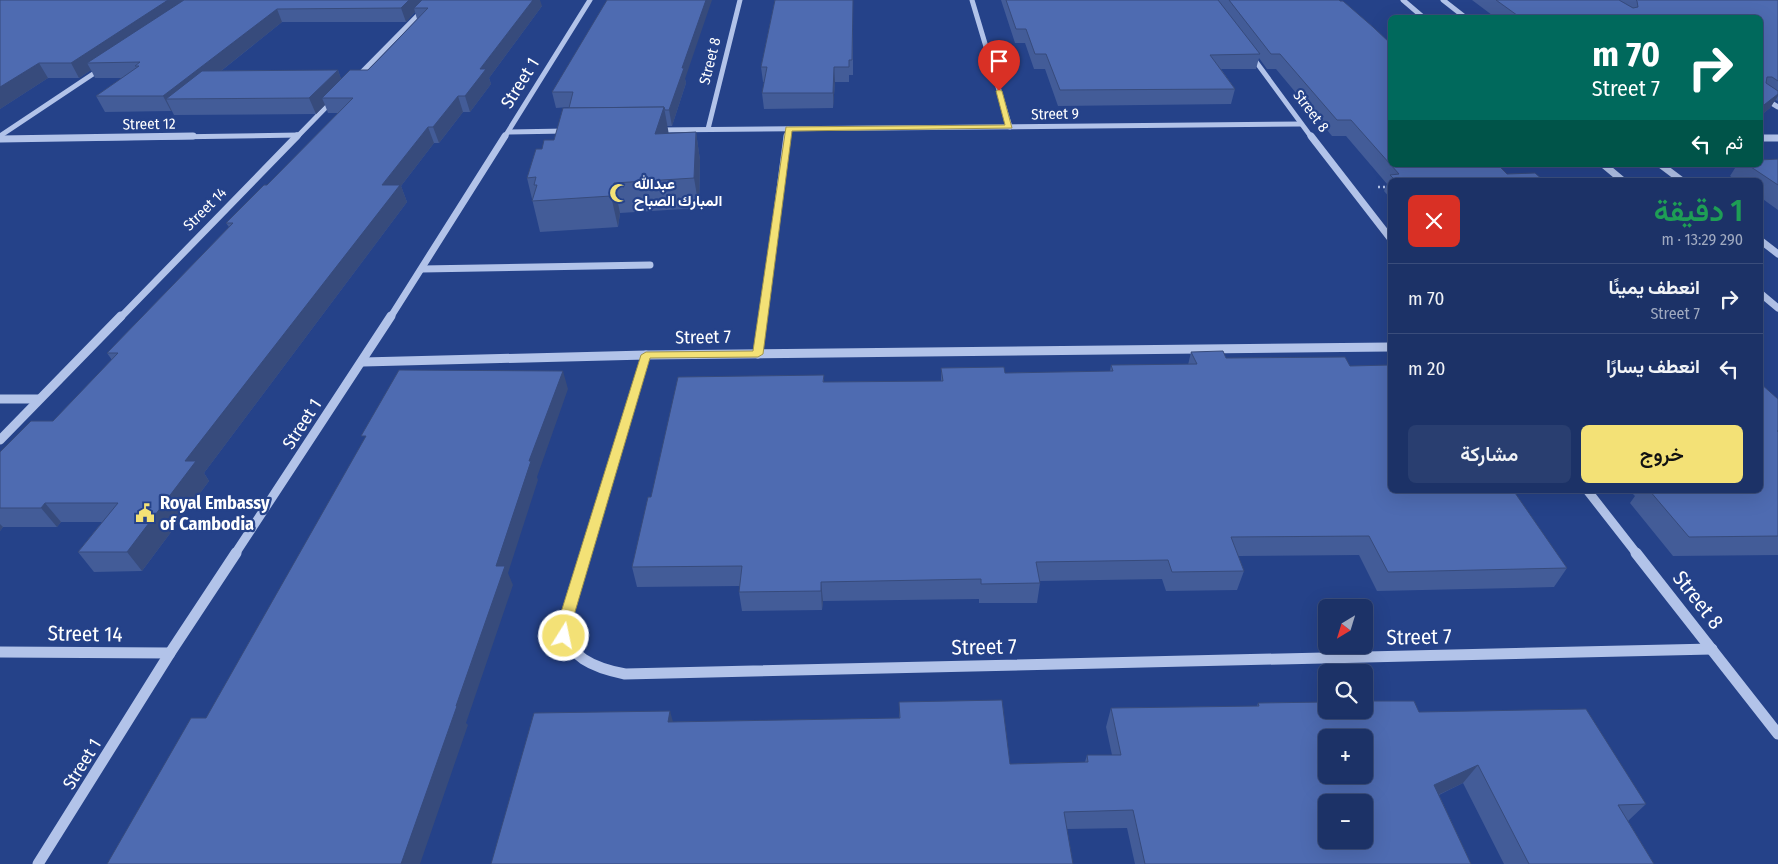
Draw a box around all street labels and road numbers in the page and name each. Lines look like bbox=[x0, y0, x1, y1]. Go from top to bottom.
street label: Street 8 bbox=[695, 36, 725, 86]
street label: Street 1 bbox=[496, 54, 544, 112]
street label: Street 8 bbox=[1289, 86, 1333, 136]
street label: Street 9 bbox=[1031, 105, 1079, 123]
street label: Street 12 bbox=[122, 115, 176, 133]
street label: Street 14 bbox=[180, 184, 230, 234]
street label: Street 7 bbox=[675, 326, 731, 348]
street label: Street 1 bbox=[278, 395, 326, 453]
street label: Street 8 bbox=[1667, 566, 1729, 634]
street label: Street 14 bbox=[47, 620, 123, 648]
street label: Street 7 bbox=[1386, 623, 1452, 651]
street label: Street 7 bbox=[951, 633, 1017, 661]
street label: Street 1 bbox=[58, 735, 106, 793]

